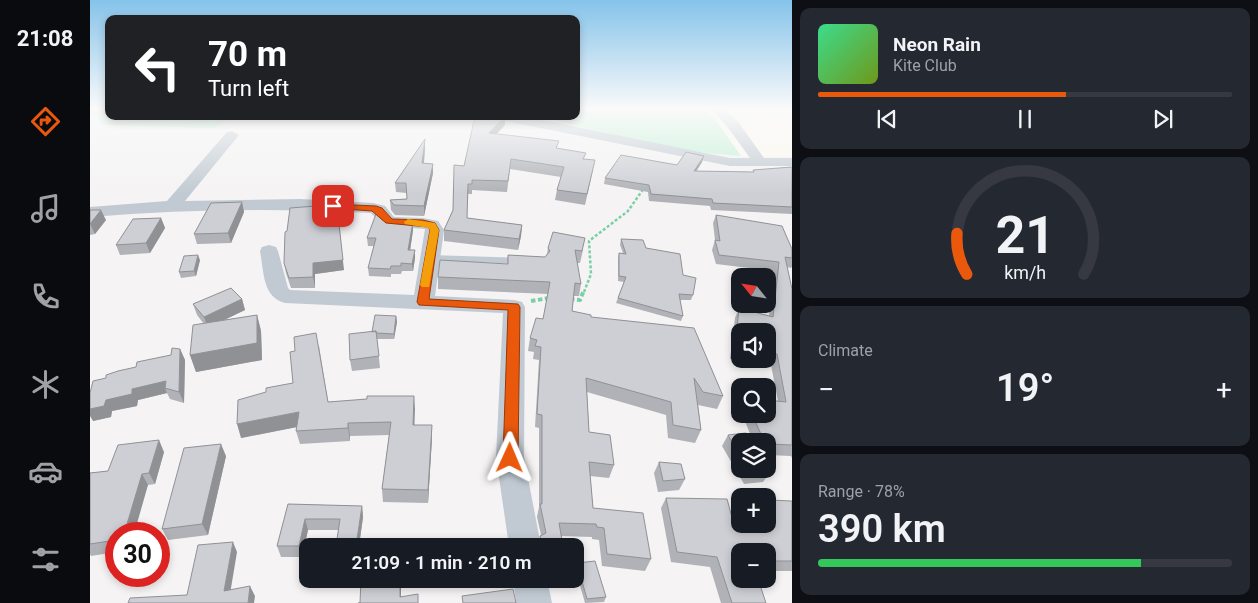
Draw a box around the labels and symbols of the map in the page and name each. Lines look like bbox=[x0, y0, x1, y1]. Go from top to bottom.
pin bbox=[312, 185, 354, 227]
north arrow bbox=[731, 268, 776, 312]
position arrow bbox=[483, 431, 535, 483]
speed limit sign: 30 bbox=[105, 522, 170, 587]

